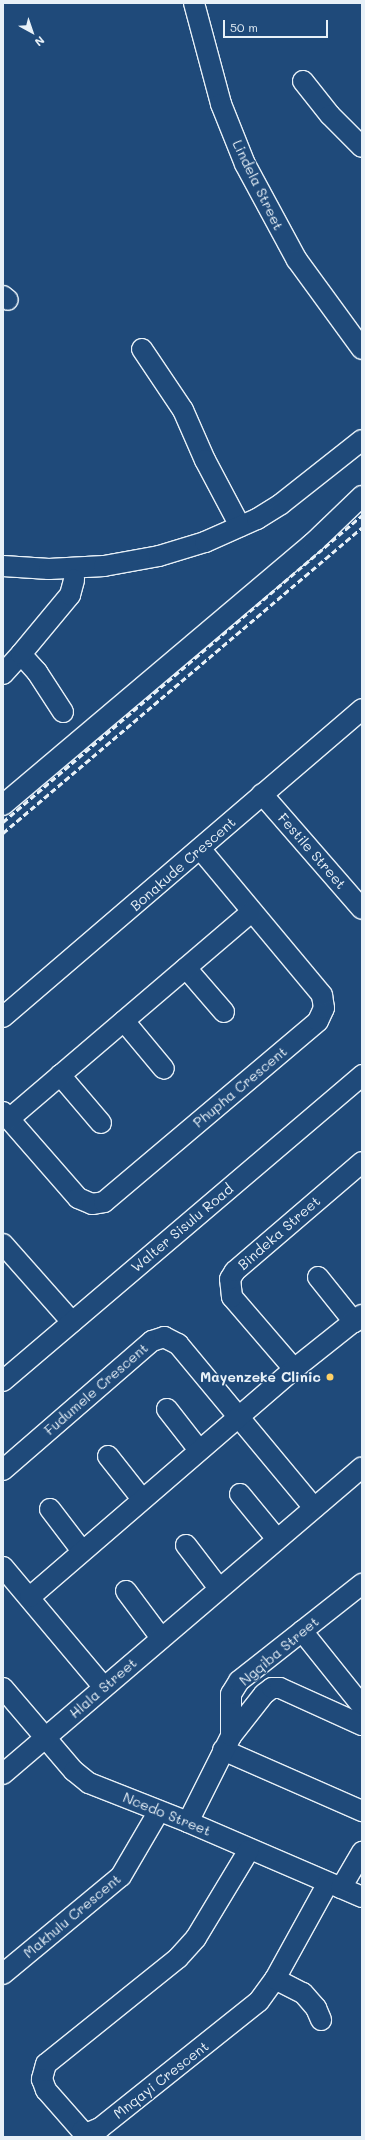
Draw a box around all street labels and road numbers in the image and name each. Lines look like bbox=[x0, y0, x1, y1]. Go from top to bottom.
street label: Lindela Street bbox=[229, 137, 287, 233]
street label: Festile Street bbox=[275, 810, 349, 892]
street label: Bonakude Crescent bbox=[127, 814, 239, 914]
street label: Phupha Crescent bbox=[190, 1043, 290, 1131]
street label: Walter Sisulu Road bbox=[128, 1180, 236, 1276]
street label: Bindeka Street bbox=[234, 1193, 324, 1273]
street label: Fudumele Crescent bbox=[41, 1339, 151, 1439]
street label: Ngqiba Street bbox=[236, 1613, 322, 1689]
street label: Hlala Street bbox=[66, 1654, 140, 1722]
street label: Ncedo Street bbox=[121, 1789, 213, 1839]
street label: Makhulu Crescent bbox=[20, 1870, 124, 1962]
street label: Mnqayi Crescent bbox=[110, 2038, 212, 2122]

